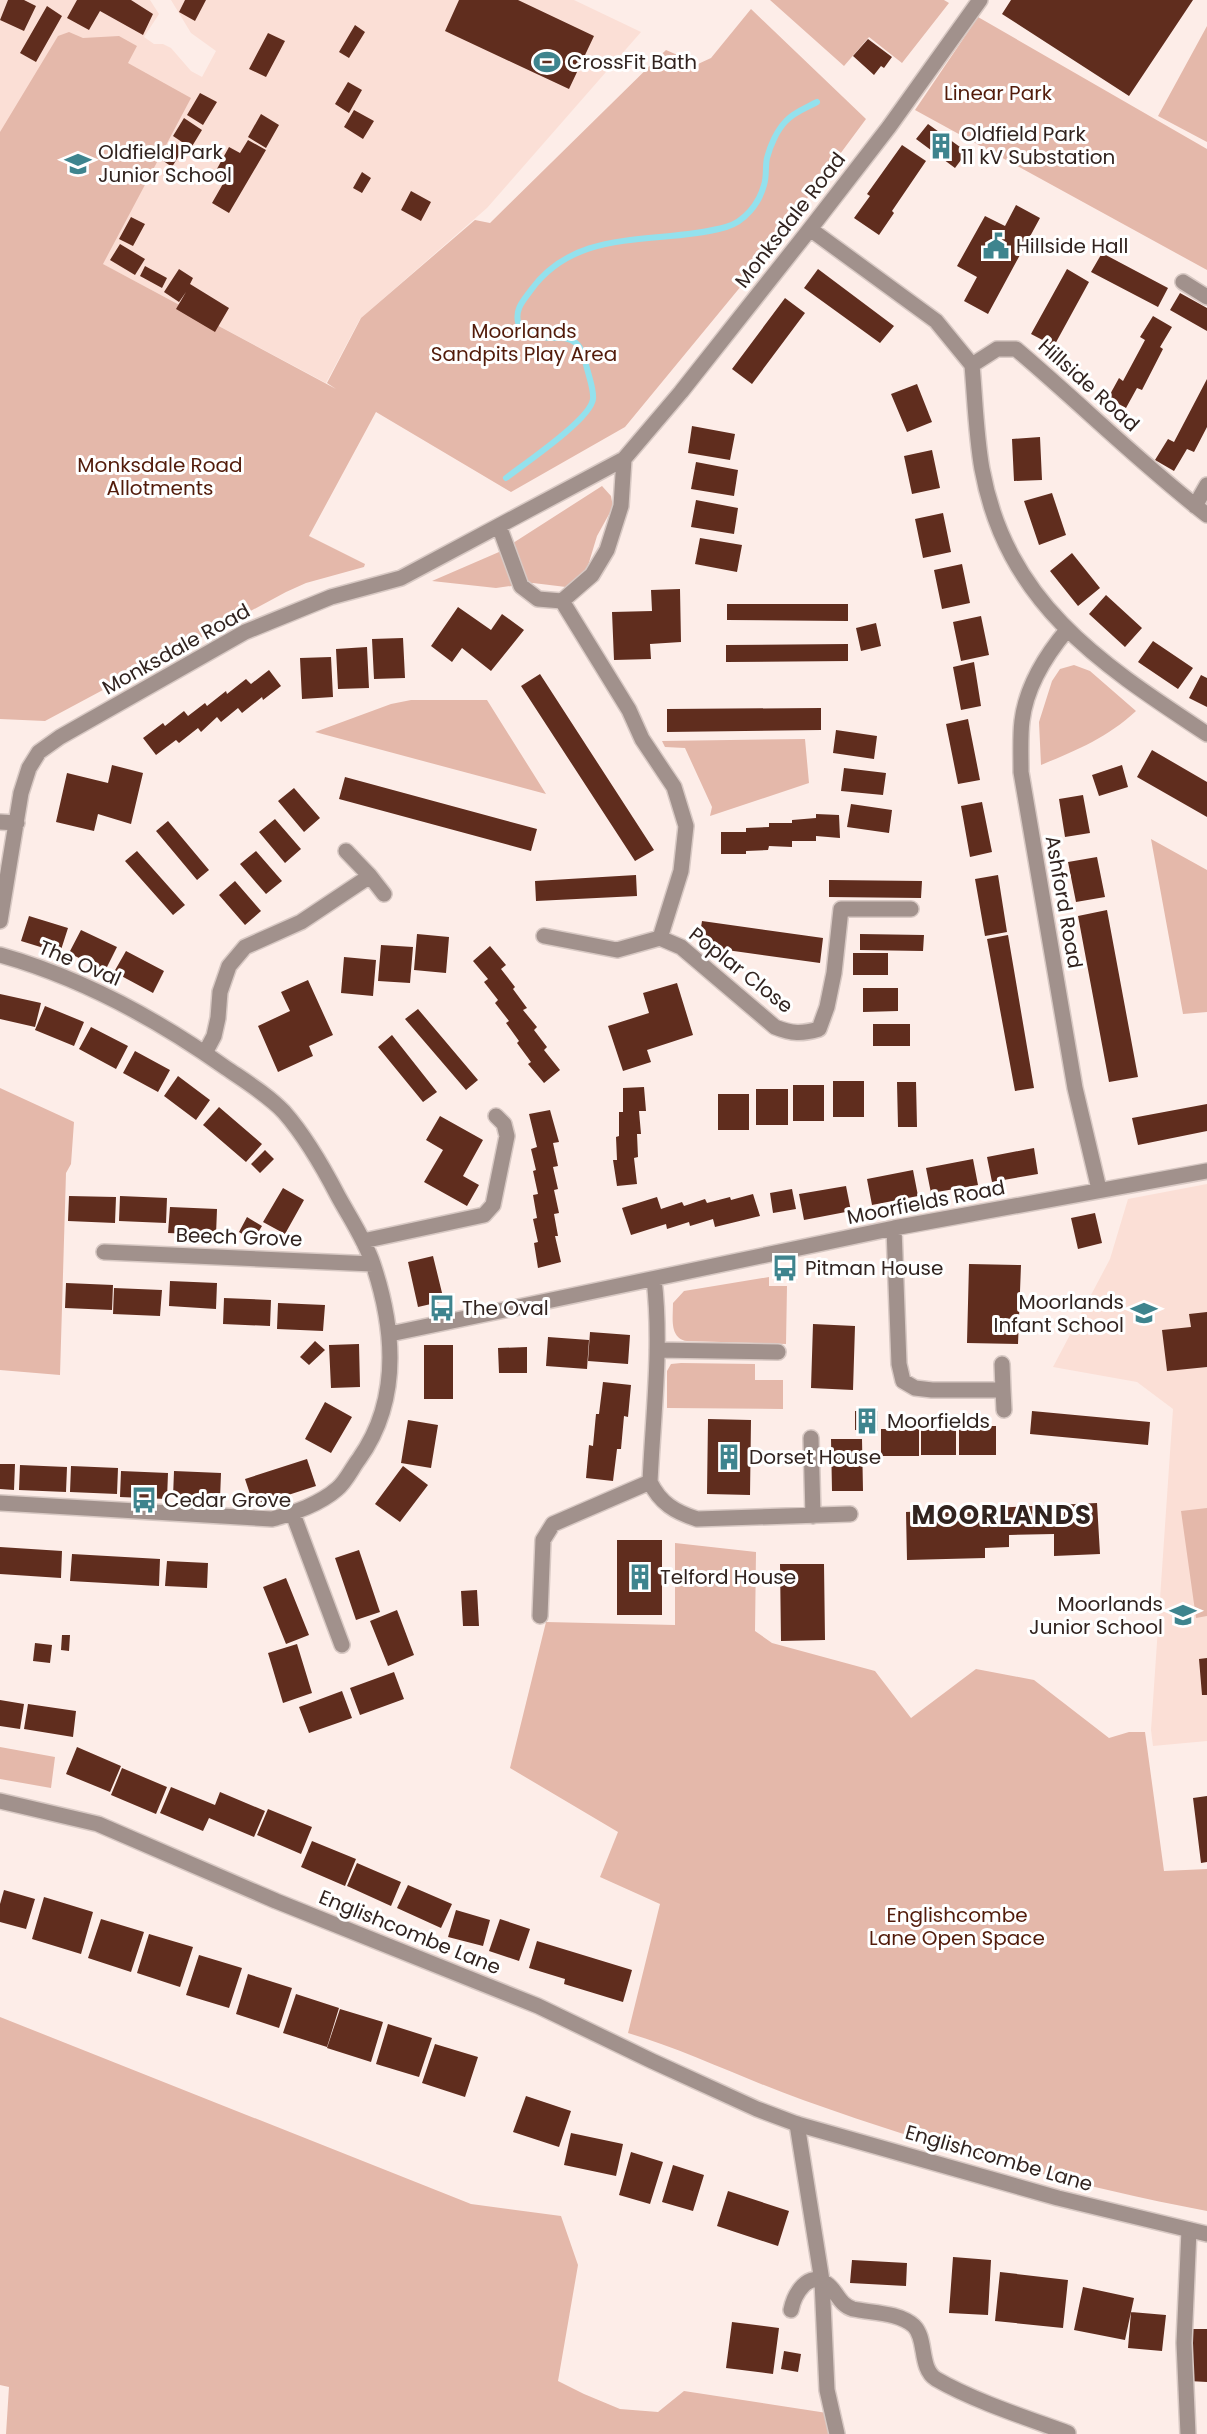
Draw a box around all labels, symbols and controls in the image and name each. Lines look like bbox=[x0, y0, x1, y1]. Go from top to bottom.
sports icon: CrossFit Bath bbox=[532, 47, 562, 77]
place label: CrossFit Bath bbox=[567, 48, 697, 76]
park label: Linear Park bbox=[944, 79, 1053, 107]
place label: Oldfield Park 11 kV Substation bbox=[961, 120, 1115, 171]
building icon: Oldfield Park 11 kV Substation bbox=[926, 131, 956, 161]
place label: Oldfield Park Junior School bbox=[98, 138, 232, 189]
street label: Monksdale Road bbox=[728, 146, 852, 294]
school or university icon: Oldfield Park Junior School bbox=[63, 149, 93, 179]
public building icon: Hillside Hall bbox=[981, 231, 1011, 261]
place label: Hillside Hall bbox=[1016, 232, 1128, 260]
park label: Moorlands Sandpits Play Area bbox=[431, 317, 617, 368]
street label: Hillside Road bbox=[1032, 332, 1146, 438]
park label: Monksdale Road Allotments bbox=[77, 451, 243, 502]
street label: Monksdale Road bbox=[97, 597, 255, 701]
street label: Ashford Road bbox=[1039, 833, 1089, 971]
street label: Poplar Close bbox=[683, 920, 799, 1020]
street label: The Oval bbox=[35, 933, 125, 993]
street label: Moorfields Road bbox=[845, 1173, 1007, 1231]
street label: Beech Grove bbox=[175, 1221, 303, 1253]
bus stop icon: Pitman House bbox=[770, 1253, 800, 1283]
place label: Pitman House bbox=[805, 1254, 943, 1282]
place label: Moorlands Infant School bbox=[994, 1288, 1124, 1339]
bus stop icon: The Oval bbox=[427, 1293, 457, 1323]
place label: The Oval bbox=[462, 1294, 549, 1322]
school or university icon: Moorlands Infant School bbox=[1129, 1298, 1159, 1328]
building icon: Moorfields bbox=[852, 1406, 882, 1436]
place label: Moorfields bbox=[887, 1407, 990, 1435]
building icon: Dorset House bbox=[714, 1442, 744, 1472]
place label: Dorset House bbox=[749, 1443, 881, 1471]
bus stop icon: Cedar Grove bbox=[129, 1485, 159, 1515]
place label: Cedar Grove bbox=[164, 1486, 291, 1514]
district label: MOORLANDS bbox=[911, 1497, 1093, 1533]
building icon: Telford House bbox=[625, 1562, 655, 1592]
place label: Telford House bbox=[660, 1563, 796, 1591]
place label: Moorlands Junior School bbox=[1029, 1590, 1163, 1641]
school or university icon: Moorlands Junior School bbox=[1168, 1600, 1198, 1630]
street label: Englishcombe Lane bbox=[315, 1883, 505, 1981]
park label: Englishcombe Lane Open Space bbox=[869, 1901, 1045, 1952]
street label: Englishcombe Lane bbox=[902, 2118, 1096, 2198]

